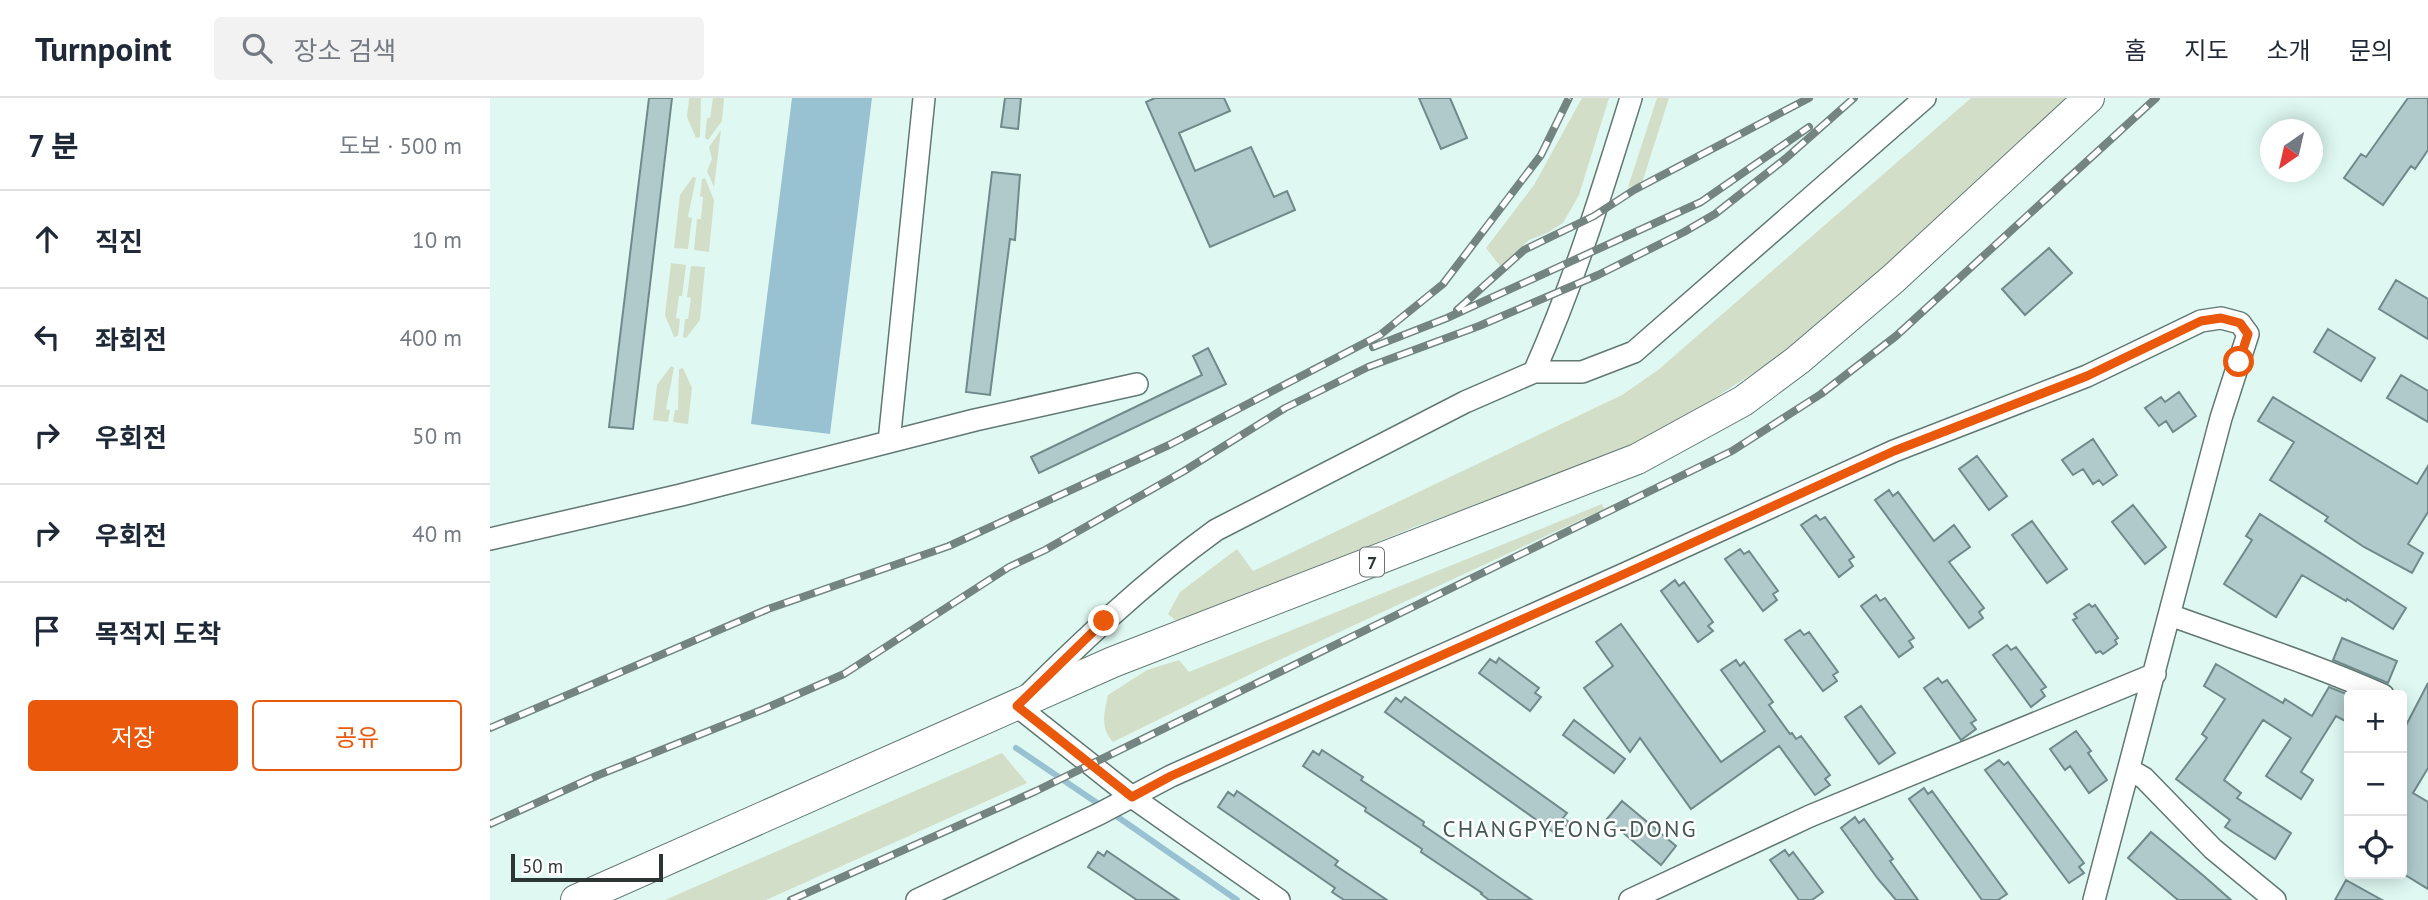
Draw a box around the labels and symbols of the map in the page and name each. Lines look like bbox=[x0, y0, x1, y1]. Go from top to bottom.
north arrow bbox=[2260, 119, 2323, 182]
route start bbox=[2223, 346, 2254, 377]
road number: 7 bbox=[1360, 548, 1384, 576]
route end bbox=[1088, 605, 1119, 636]
district label: CHANGPYEONG-DONG bbox=[1443, 814, 1697, 843]
scale bar bbox=[511, 851, 663, 883]

